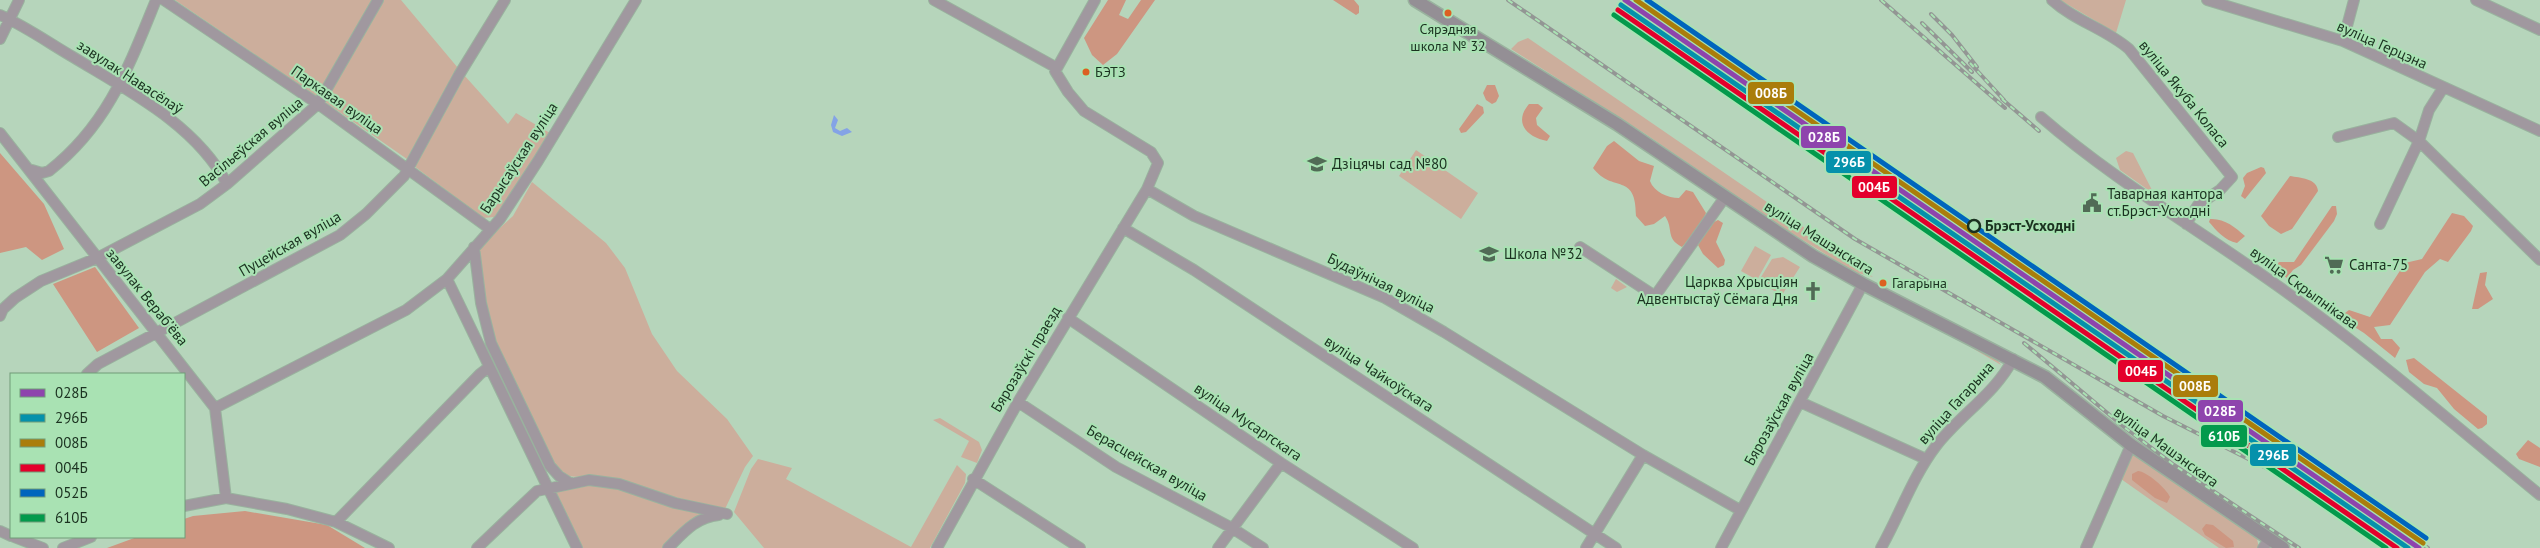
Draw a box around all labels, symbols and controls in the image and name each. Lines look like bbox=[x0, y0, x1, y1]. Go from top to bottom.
marker: Сярэдняя школа № 32 bbox=[1443, 8, 1453, 18]
street label: вуліца Герцэна bbox=[2334, 16, 2430, 73]
place label: Сярэдняя школа № 32 bbox=[1410, 20, 1486, 55]
street label: завулак Навасёлаў bbox=[74, 35, 187, 118]
street label: вуліца Якуба Коласа bbox=[2135, 36, 2234, 151]
street label: Паркавая вуліца bbox=[288, 61, 387, 138]
place label: БЭТЗ bbox=[1095, 63, 1125, 81]
marker: БЭТЗ bbox=[1081, 67, 1091, 77]
line badge: 008Б bbox=[1747, 81, 1795, 105]
text: 008Б bbox=[1755, 84, 1787, 102]
street label: Васільеўская вуліца bbox=[195, 93, 306, 191]
street label: Барысаўская вуліца bbox=[476, 99, 562, 217]
line badge: 028Б bbox=[1800, 125, 1847, 149]
text: 028Б bbox=[1808, 128, 1840, 146]
line badge: 296Б bbox=[1825, 150, 1872, 174]
school or university icon: Дзіцячы сад №80 bbox=[1306, 153, 1328, 175]
text: 296Б bbox=[1833, 153, 1865, 171]
place label: Дзіцячы сад №80 bbox=[1332, 154, 1447, 173]
line badge: 004Б bbox=[1851, 175, 1898, 199]
text: 004Б bbox=[1858, 178, 1890, 196]
place label: Таварная кантора ст.Брэст-Усходні bbox=[2107, 184, 2223, 220]
public building icon: Таварная кантора ст.Брэст-Усходні bbox=[2081, 192, 2103, 214]
street label: вуліца Машэнскага bbox=[1761, 196, 1877, 279]
street label: Пуцейская вуліца bbox=[235, 207, 344, 281]
place label: Брэст-Усходні bbox=[1985, 216, 2075, 235]
marker: Брэст-Усходні bbox=[1967, 219, 1981, 233]
street label: вуліца Скрыпнікава bbox=[2247, 242, 2362, 333]
school or university icon: Школа №32 bbox=[1478, 243, 1500, 265]
street label: завулак Верабʼёва bbox=[102, 244, 193, 349]
place label: Школа №32 bbox=[1504, 244, 1583, 263]
street label: Будаўнічая вуліца bbox=[1324, 248, 1438, 317]
supermarket icon: Санта-75 bbox=[2323, 254, 2345, 276]
place label: Санта-75 bbox=[2349, 255, 2408, 274]
place label: Царква Хрысціян Адвентыстаў Сёмага Дня bbox=[1637, 272, 1798, 308]
place label: Гагарына bbox=[1892, 274, 1947, 292]
marker: Гагарына bbox=[1878, 278, 1888, 288]
church icon: Царква Хрысціян Адвентыстаў Сёмага Дня bbox=[1802, 280, 1824, 302]
street label: Бярозаўскі праезд bbox=[986, 302, 1065, 415]
street label: вуліца Чайкоўскага bbox=[1321, 331, 1437, 416]
street label: Бярозаўская вуліца bbox=[1740, 349, 1818, 469]
street label: вуліца Гагарына bbox=[1914, 357, 1998, 448]
line badge: 004Б bbox=[2117, 359, 2164, 383]
text: 004Б bbox=[2125, 362, 2157, 380]
legend bbox=[10, 373, 185, 538]
line badge: 008Б bbox=[2172, 374, 2219, 398]
text: 008Б bbox=[2179, 377, 2211, 395]
street label: вуліца Мусаргскага bbox=[1191, 378, 1306, 465]
text: 028Б bbox=[55, 383, 88, 402]
line badge: 028Б bbox=[2197, 399, 2244, 423]
street label: вуліца Машэнскага bbox=[2110, 402, 2223, 491]
text: 028Б bbox=[2204, 402, 2236, 420]
text: 296Б bbox=[55, 408, 88, 427]
street label: Берасцейская вуліца bbox=[1084, 420, 1211, 505]
line badge: 610Б bbox=[2200, 424, 2248, 448]
text: 610Б bbox=[2208, 427, 2240, 445]
text: 008Б bbox=[55, 433, 88, 452]
line badge: 296Б bbox=[2249, 443, 2297, 467]
text: 296Б bbox=[2257, 446, 2289, 464]
text: 004Б bbox=[55, 458, 88, 477]
text: 052Б bbox=[55, 483, 88, 502]
text: 610Б bbox=[55, 508, 88, 527]

